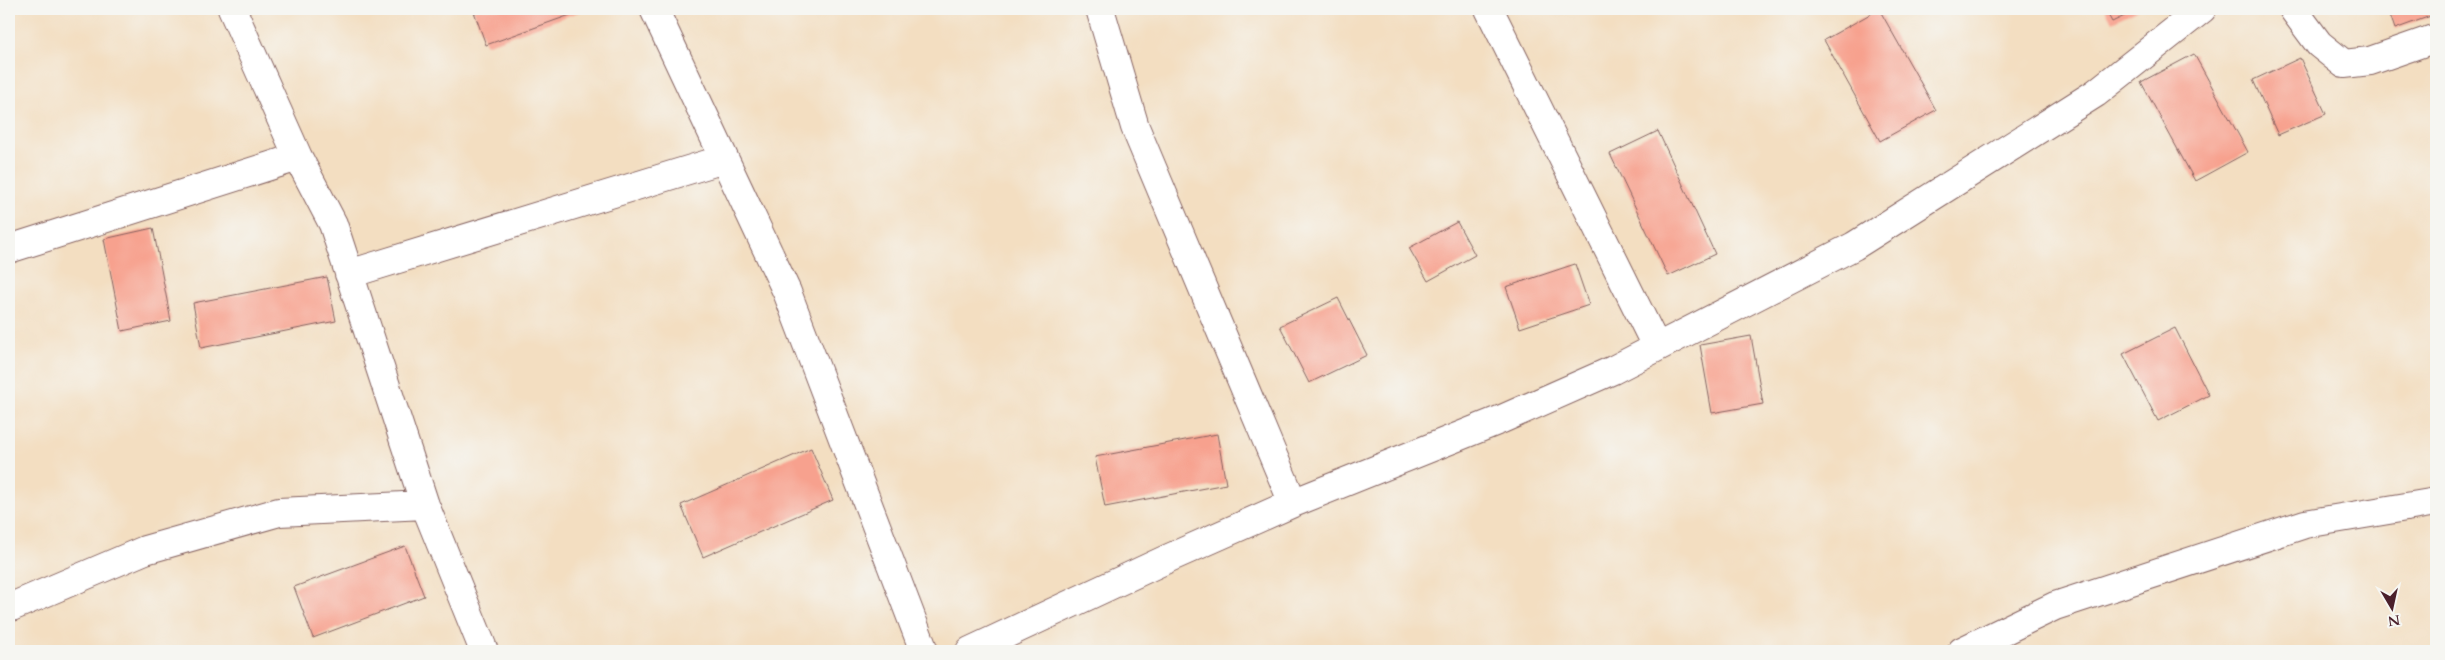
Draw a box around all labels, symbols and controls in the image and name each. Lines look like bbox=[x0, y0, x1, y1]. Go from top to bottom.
north arrow bbox=[2368, 582, 2418, 632]
text: N bbox=[2386, 610, 2401, 631]

